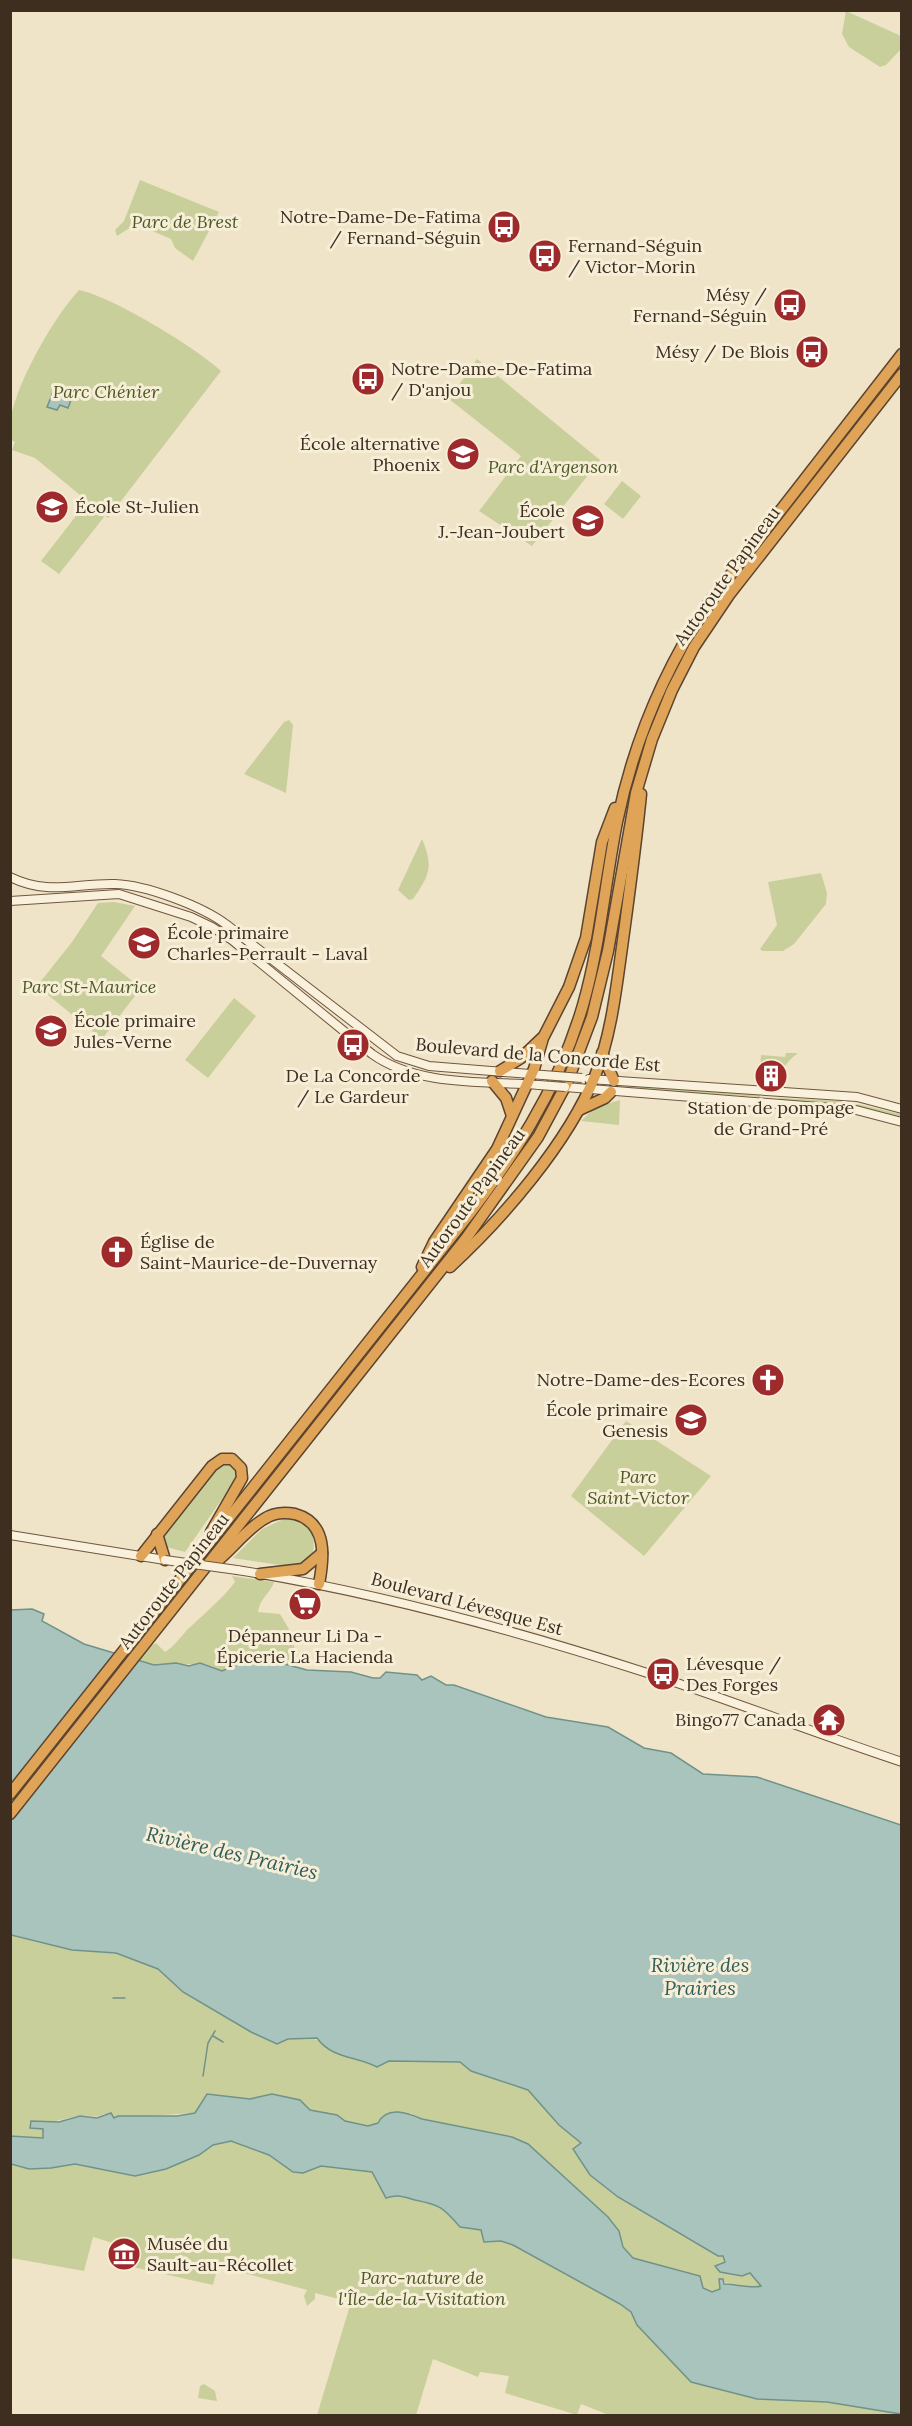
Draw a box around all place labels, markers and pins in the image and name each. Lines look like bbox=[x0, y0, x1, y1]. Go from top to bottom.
place label: Notre-Dame-De-Fatima / Fernand-Séguin bbox=[280, 205, 481, 249]
bus stop icon: Notre-Dame-De-Fatima / Fernand-Séguin bbox=[486, 209, 522, 245]
place label: Fernand-Séguin / Victor-Morin bbox=[568, 234, 702, 278]
bus stop icon: Fernand-Séguin / Victor-Morin bbox=[527, 238, 563, 274]
place label: Mésy / Fernand-Séguin bbox=[633, 283, 768, 327]
bus stop icon: Mésy / Fernand-Séguin bbox=[772, 287, 808, 323]
bus stop icon: Mésy / De Blois bbox=[794, 334, 830, 370]
place label: Mésy / De Blois bbox=[655, 340, 789, 363]
place label: Notre-Dame-De-Fatima / D'anjou bbox=[391, 357, 592, 401]
bus stop icon: Notre-Dame-De-Fatima / D'anjou bbox=[350, 361, 386, 397]
place label: École alternative Phoenix bbox=[300, 432, 440, 476]
school or university icon: École alternative Phoenix bbox=[445, 436, 481, 472]
school or university icon: École St-Julien bbox=[34, 489, 70, 525]
place label: École St-Julien bbox=[75, 495, 199, 518]
place label: École J.-Jean-Joubert bbox=[437, 499, 565, 543]
school or university icon: École J.-Jean-Joubert bbox=[570, 503, 606, 539]
place label: École primaire Charles-Perrault - Laval bbox=[167, 921, 368, 965]
school or university icon: École primaire Charles-Perrault - Laval bbox=[126, 925, 162, 961]
place label: École primaire Jules-Verne bbox=[73, 1009, 196, 1053]
school or university icon: École primaire Jules-Verne bbox=[33, 1013, 69, 1049]
bus stop icon: De La Concorde / Le Gardeur bbox=[335, 1027, 371, 1063]
building icon: Station de pompage de Grand-Pré bbox=[753, 1058, 789, 1094]
place label: De La Concorde / Le Gardeur bbox=[286, 1064, 421, 1108]
place label: Station de pompage de Grand-Pré bbox=[688, 1096, 855, 1140]
place label: Église de Saint-Maurice-de-Duvernay bbox=[140, 1230, 378, 1274]
church icon: Église de Saint-Maurice-de-Duvernay bbox=[99, 1234, 135, 1270]
church icon: Notre-Dame-des-Ecores bbox=[750, 1362, 786, 1398]
place label: Notre-Dame-des-Ecores bbox=[536, 1368, 745, 1391]
place label: École primaire Genesis bbox=[546, 1398, 668, 1442]
school or university icon: École primaire Genesis bbox=[673, 1402, 709, 1438]
supermarket icon: Dépanneur Li Da - Épicerie La Hacienda bbox=[287, 1586, 323, 1622]
place label: Dépanneur Li Da - Épicerie La Hacienda bbox=[217, 1624, 393, 1668]
place label: Lévesque / Des Forges bbox=[686, 1652, 782, 1696]
bus stop icon: Lévesque / Des Forges bbox=[645, 1656, 681, 1692]
temple icon: Bingo77 Canada bbox=[811, 1702, 847, 1738]
place label: Bingo77 Canada bbox=[675, 1708, 806, 1731]
place label: Musée du Sault-au-Récollet bbox=[147, 2232, 294, 2276]
museum icon: Musée du Sault-au-Récollet bbox=[106, 2236, 142, 2272]

